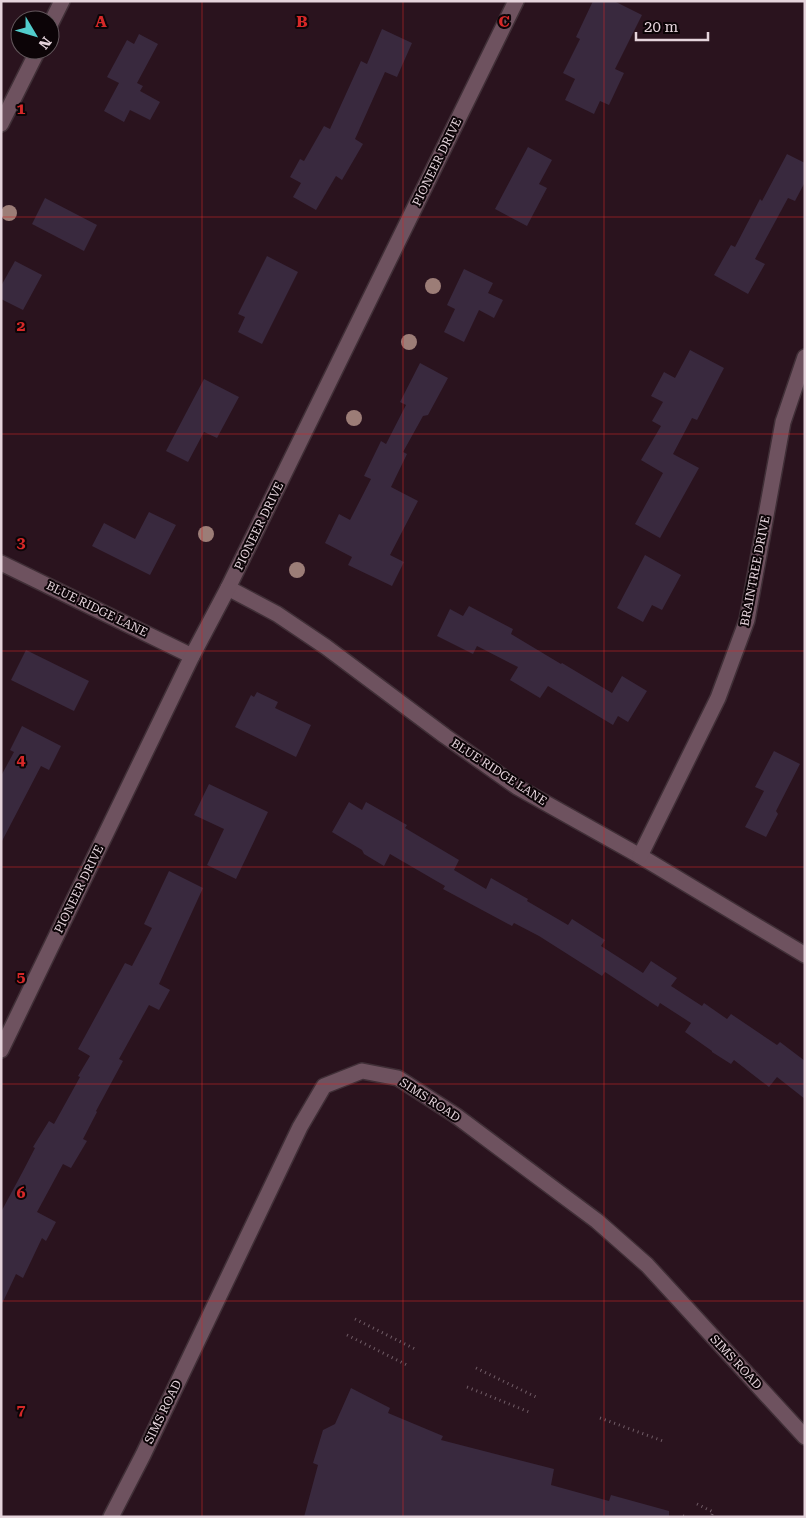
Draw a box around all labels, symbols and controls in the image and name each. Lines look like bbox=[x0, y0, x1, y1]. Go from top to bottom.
north arrow bbox=[10, 10, 60, 60]
scale bar bbox=[636, 10, 708, 42]
text: A bbox=[95, 12, 107, 31]
text: B bbox=[296, 12, 308, 31]
text: C bbox=[498, 12, 510, 31]
text: 20 m bbox=[644, 18, 679, 36]
text: N bbox=[35, 34, 55, 52]
text: 1 bbox=[17, 99, 26, 118]
street label: PIONEER DRIVE bbox=[410, 116, 464, 208]
text: 2 bbox=[17, 316, 26, 335]
street label: PIONEER DRIVE bbox=[232, 480, 286, 572]
street label: BRAINTREE DRIVE bbox=[737, 515, 773, 627]
text: 3 bbox=[17, 533, 26, 552]
street label: BLUE RIDGE LANE bbox=[44, 578, 150, 640]
street label: BLUE RIDGE LANE bbox=[449, 736, 549, 808]
text: 4 bbox=[17, 750, 26, 769]
street label: PIONEER DRIVE bbox=[52, 843, 106, 935]
text: 5 bbox=[17, 967, 26, 986]
street label: SIMS ROAD bbox=[397, 1075, 463, 1125]
text: 6 bbox=[17, 1183, 26, 1202]
street label: SIMS ROAD bbox=[707, 1332, 765, 1392]
street label: SIMS ROAD bbox=[142, 1378, 184, 1446]
text: 7 bbox=[17, 1400, 26, 1419]

